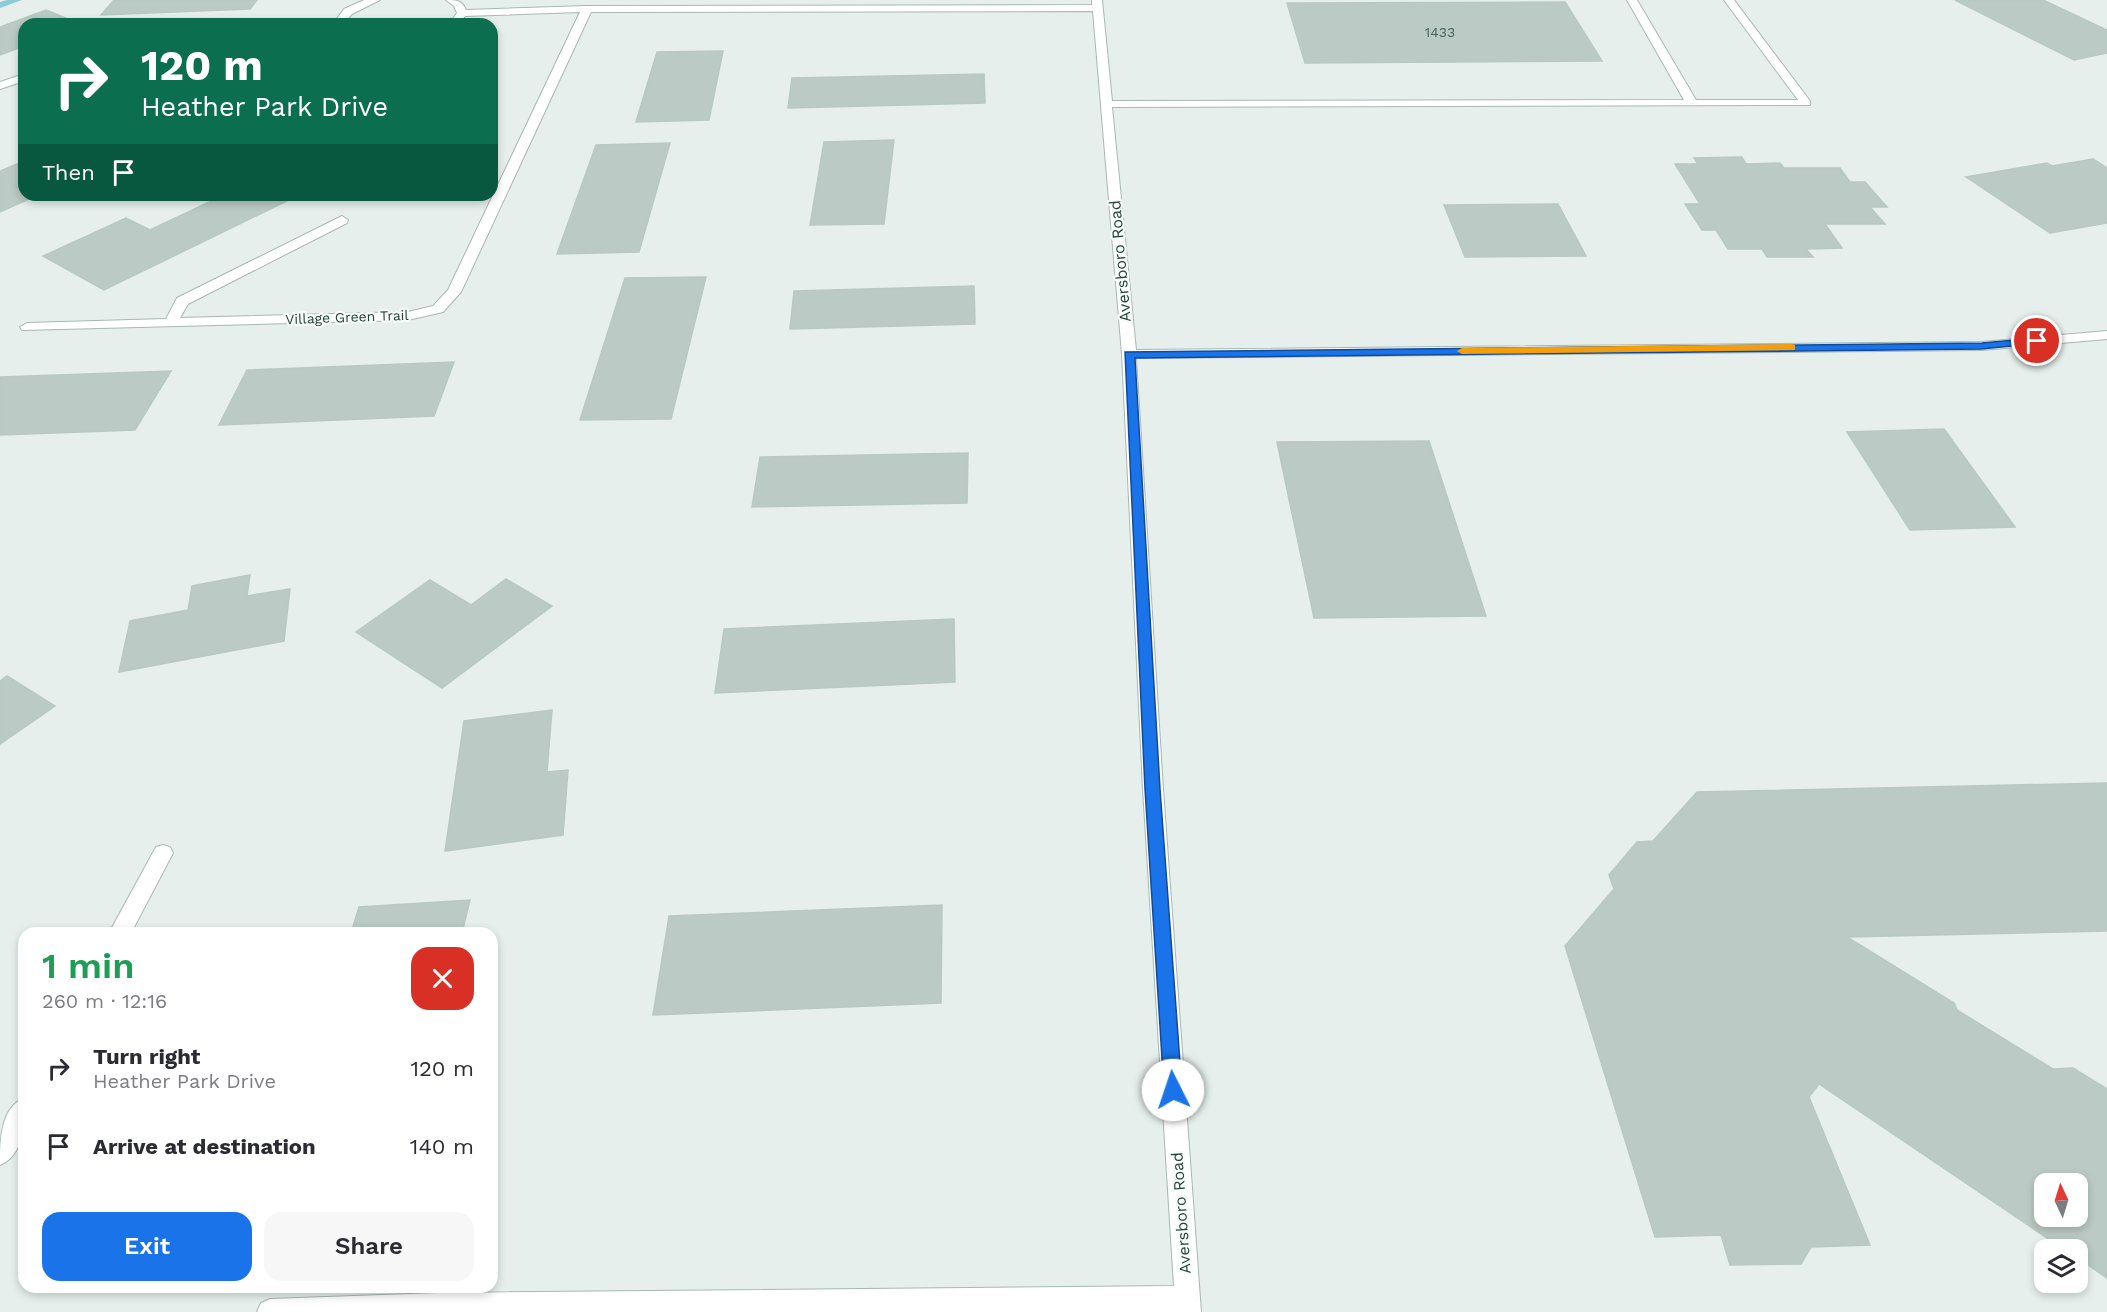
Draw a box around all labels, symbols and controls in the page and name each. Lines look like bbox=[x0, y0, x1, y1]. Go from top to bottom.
house number: 1433 bbox=[1425, 24, 1455, 40]
text: 120 m bbox=[141, 41, 263, 90]
icon: right bbox=[42, 42, 120, 120]
text: Heather Park Drive bbox=[141, 91, 388, 123]
icon: arrive bbox=[107, 156, 140, 189]
text: Then bbox=[42, 160, 95, 185]
street label: Aversboro Road bbox=[1105, 199, 1135, 323]
street label: Village Green Trail bbox=[285, 307, 410, 327]
pin bbox=[2011, 315, 2062, 366]
icon: arrive bbox=[2020, 324, 2053, 357]
text: 1 min bbox=[42, 945, 134, 987]
button: close bbox=[411, 947, 474, 1010]
text: 260 m · 12:16 bbox=[42, 989, 167, 1013]
text: Turn right bbox=[93, 1044, 200, 1069]
icon: right bbox=[42, 1052, 75, 1085]
text: 120 m bbox=[410, 1056, 474, 1081]
position arrow bbox=[1141, 1058, 1205, 1122]
text: Heather Park Drive bbox=[93, 1069, 276, 1093]
icon: arrive bbox=[42, 1130, 75, 1163]
text: Arrive at destination bbox=[93, 1134, 316, 1159]
text: 140 m bbox=[410, 1134, 474, 1159]
street label: Aversboro Road bbox=[1167, 1151, 1195, 1275]
north arrow bbox=[2034, 1173, 2088, 1227]
map controls bbox=[2034, 1173, 2088, 1293]
button: Exit bbox=[42, 1212, 252, 1281]
button: Share bbox=[264, 1212, 474, 1281]
button: layers bbox=[2034, 1239, 2088, 1293]

